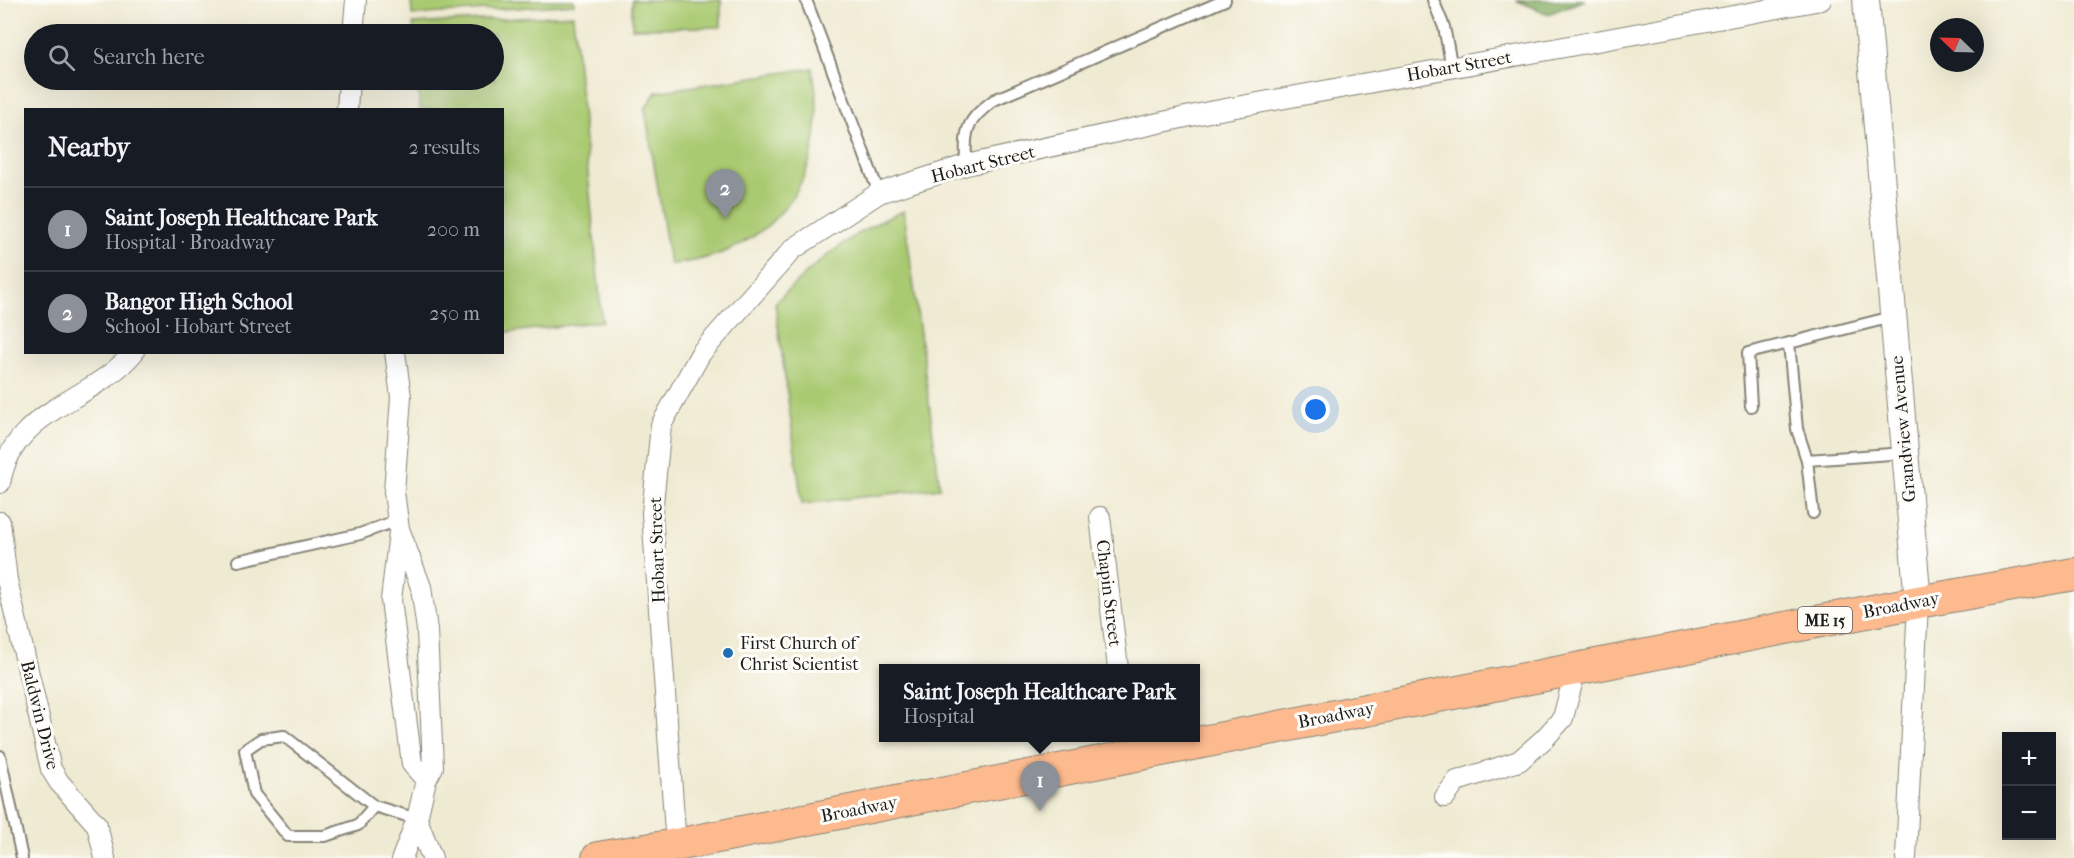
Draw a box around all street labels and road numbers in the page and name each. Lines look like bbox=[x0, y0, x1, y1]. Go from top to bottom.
street label: Hobart Street bbox=[1405, 47, 1514, 86]
street label: Hobart Street bbox=[929, 141, 1038, 188]
street label: Grandview Avenue bbox=[1887, 355, 1920, 503]
street label: Hobart Street bbox=[645, 496, 670, 604]
street label: Chapin Street bbox=[1092, 538, 1126, 648]
street label: Broadway bbox=[1861, 588, 1942, 623]
road number: ME 15 bbox=[1798, 607, 1852, 633]
street label: Baldwin Drive bbox=[16, 658, 63, 772]
street label: Broadway bbox=[1296, 698, 1377, 733]
street label: Broadway bbox=[819, 792, 900, 827]

